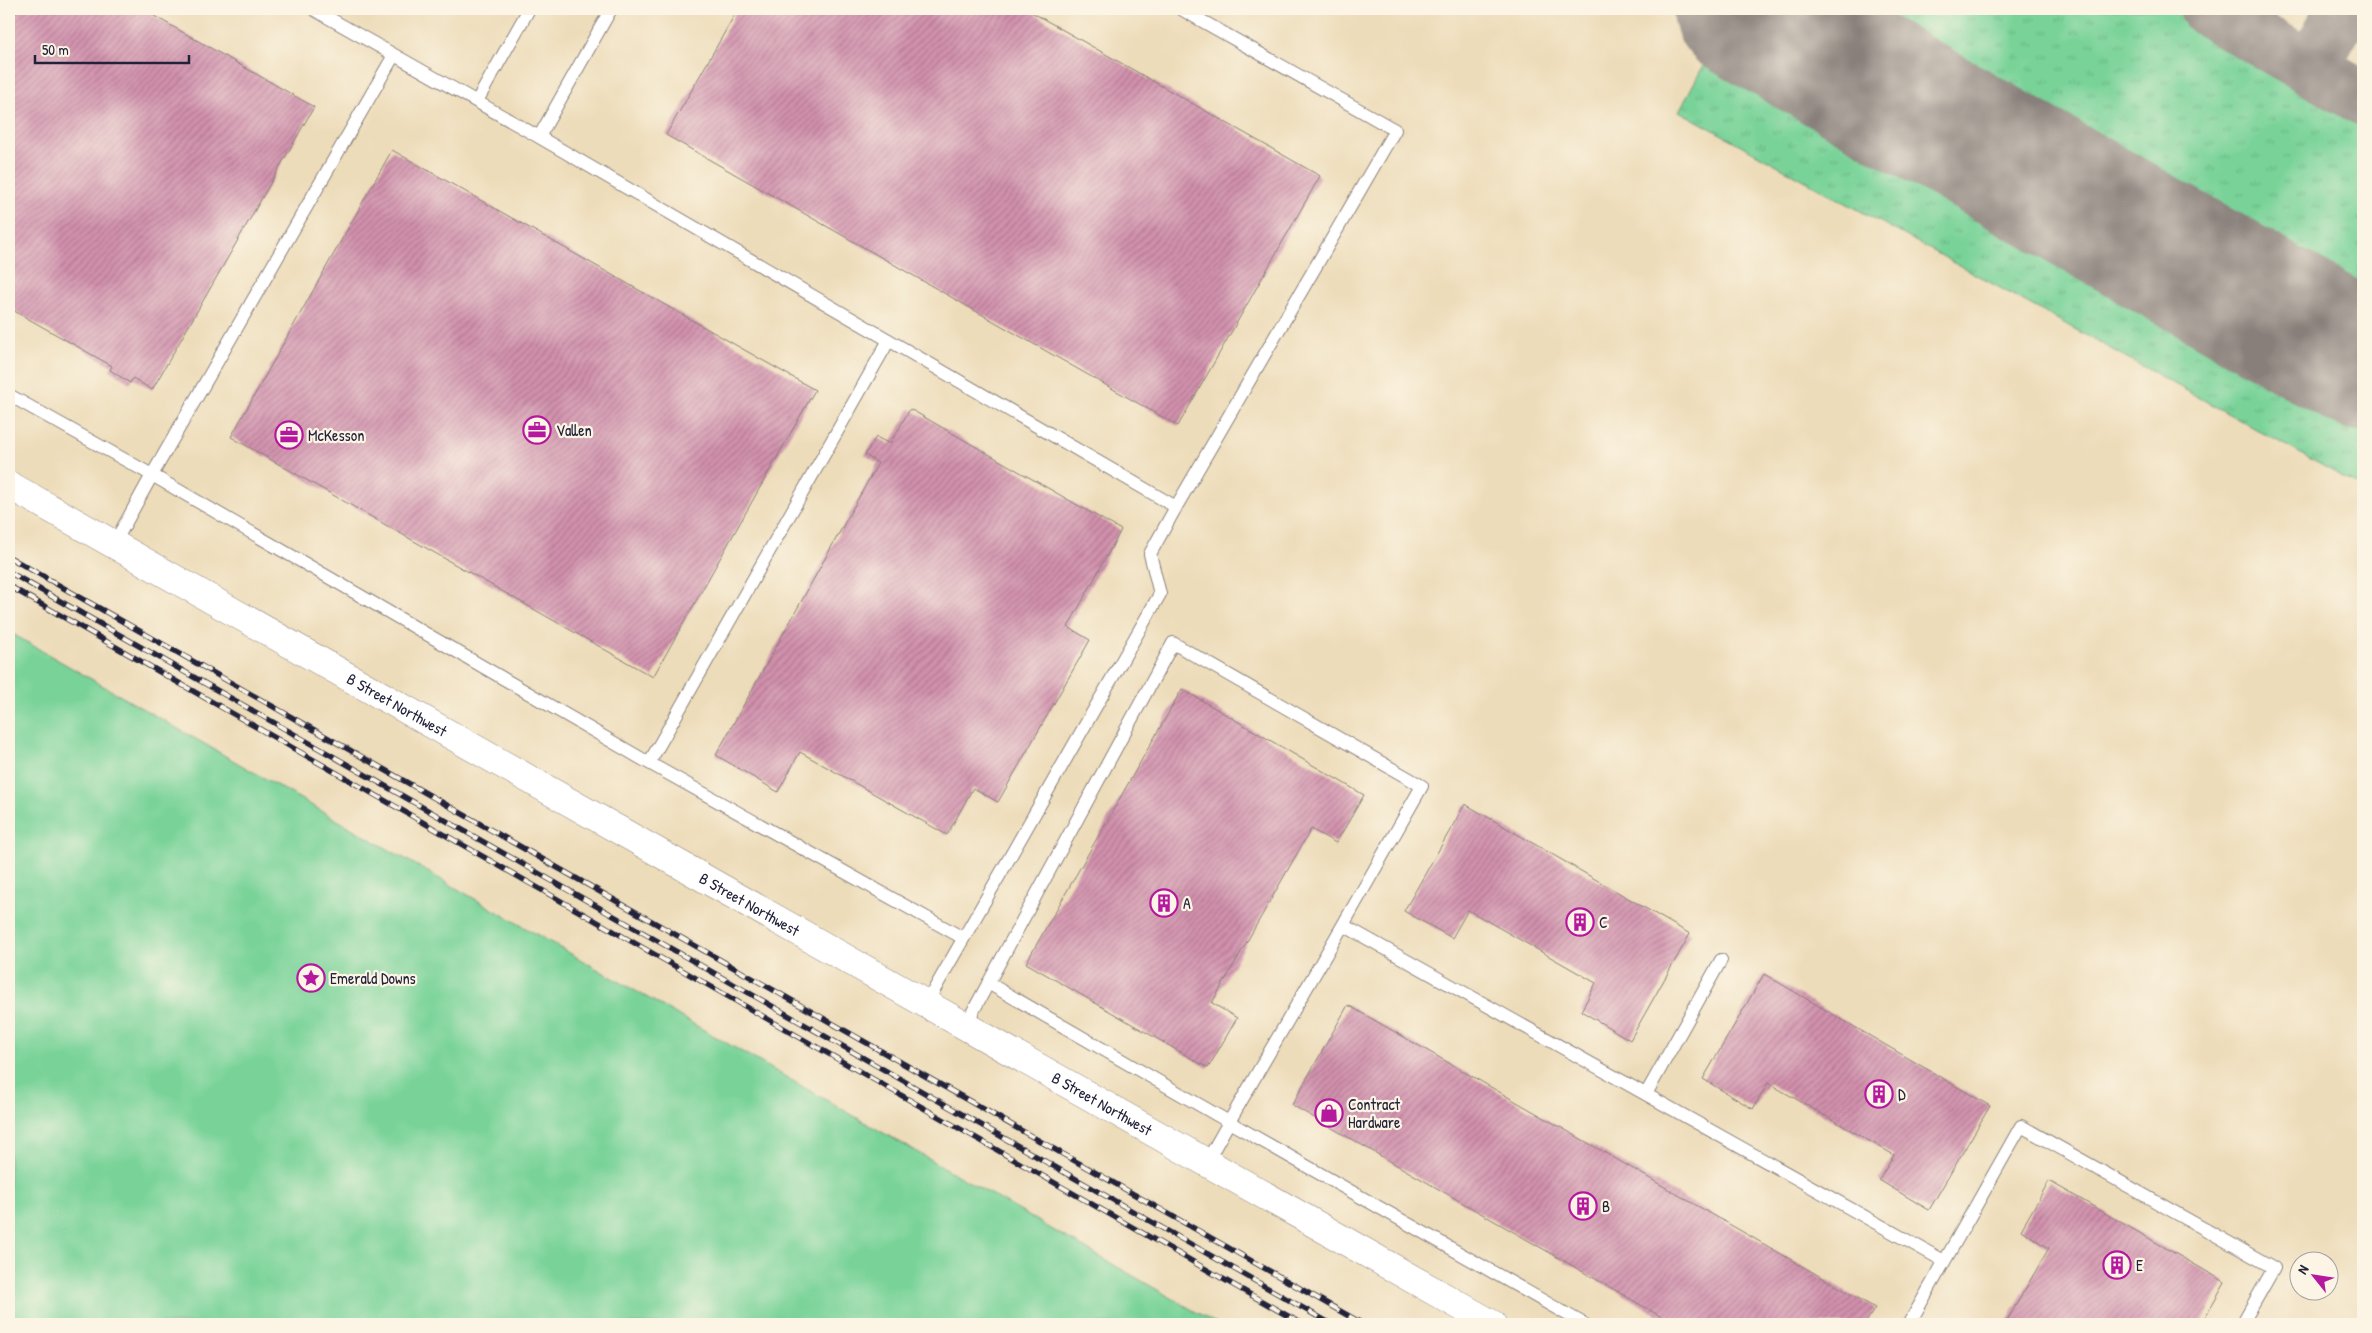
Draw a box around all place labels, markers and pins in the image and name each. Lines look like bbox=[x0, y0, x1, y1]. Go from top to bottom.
office icon: Vallen bbox=[522, 415, 552, 445]
place label: Vallen bbox=[556, 419, 592, 441]
office icon: McKesson bbox=[274, 420, 304, 450]
place label: McKesson bbox=[308, 424, 364, 446]
building icon: A bbox=[1149, 888, 1179, 918]
place label: A bbox=[1183, 892, 1191, 914]
building icon: C bbox=[1565, 907, 1595, 937]
place label: C bbox=[1599, 911, 1608, 933]
place icon: Emerald Downs bbox=[296, 963, 326, 993]
place label: Emerald Downs bbox=[330, 967, 416, 989]
building icon: D bbox=[1864, 1079, 1894, 1109]
place label: D bbox=[1898, 1083, 1906, 1105]
place label: Contract Hardware bbox=[1348, 1093, 1401, 1133]
shop icon: Contract Hardware bbox=[1314, 1098, 1344, 1128]
building icon: B bbox=[1568, 1191, 1598, 1221]
place label: B bbox=[1602, 1195, 1610, 1217]
building icon: E bbox=[2102, 1250, 2132, 1280]
place label: E bbox=[2136, 1254, 2143, 1276]

